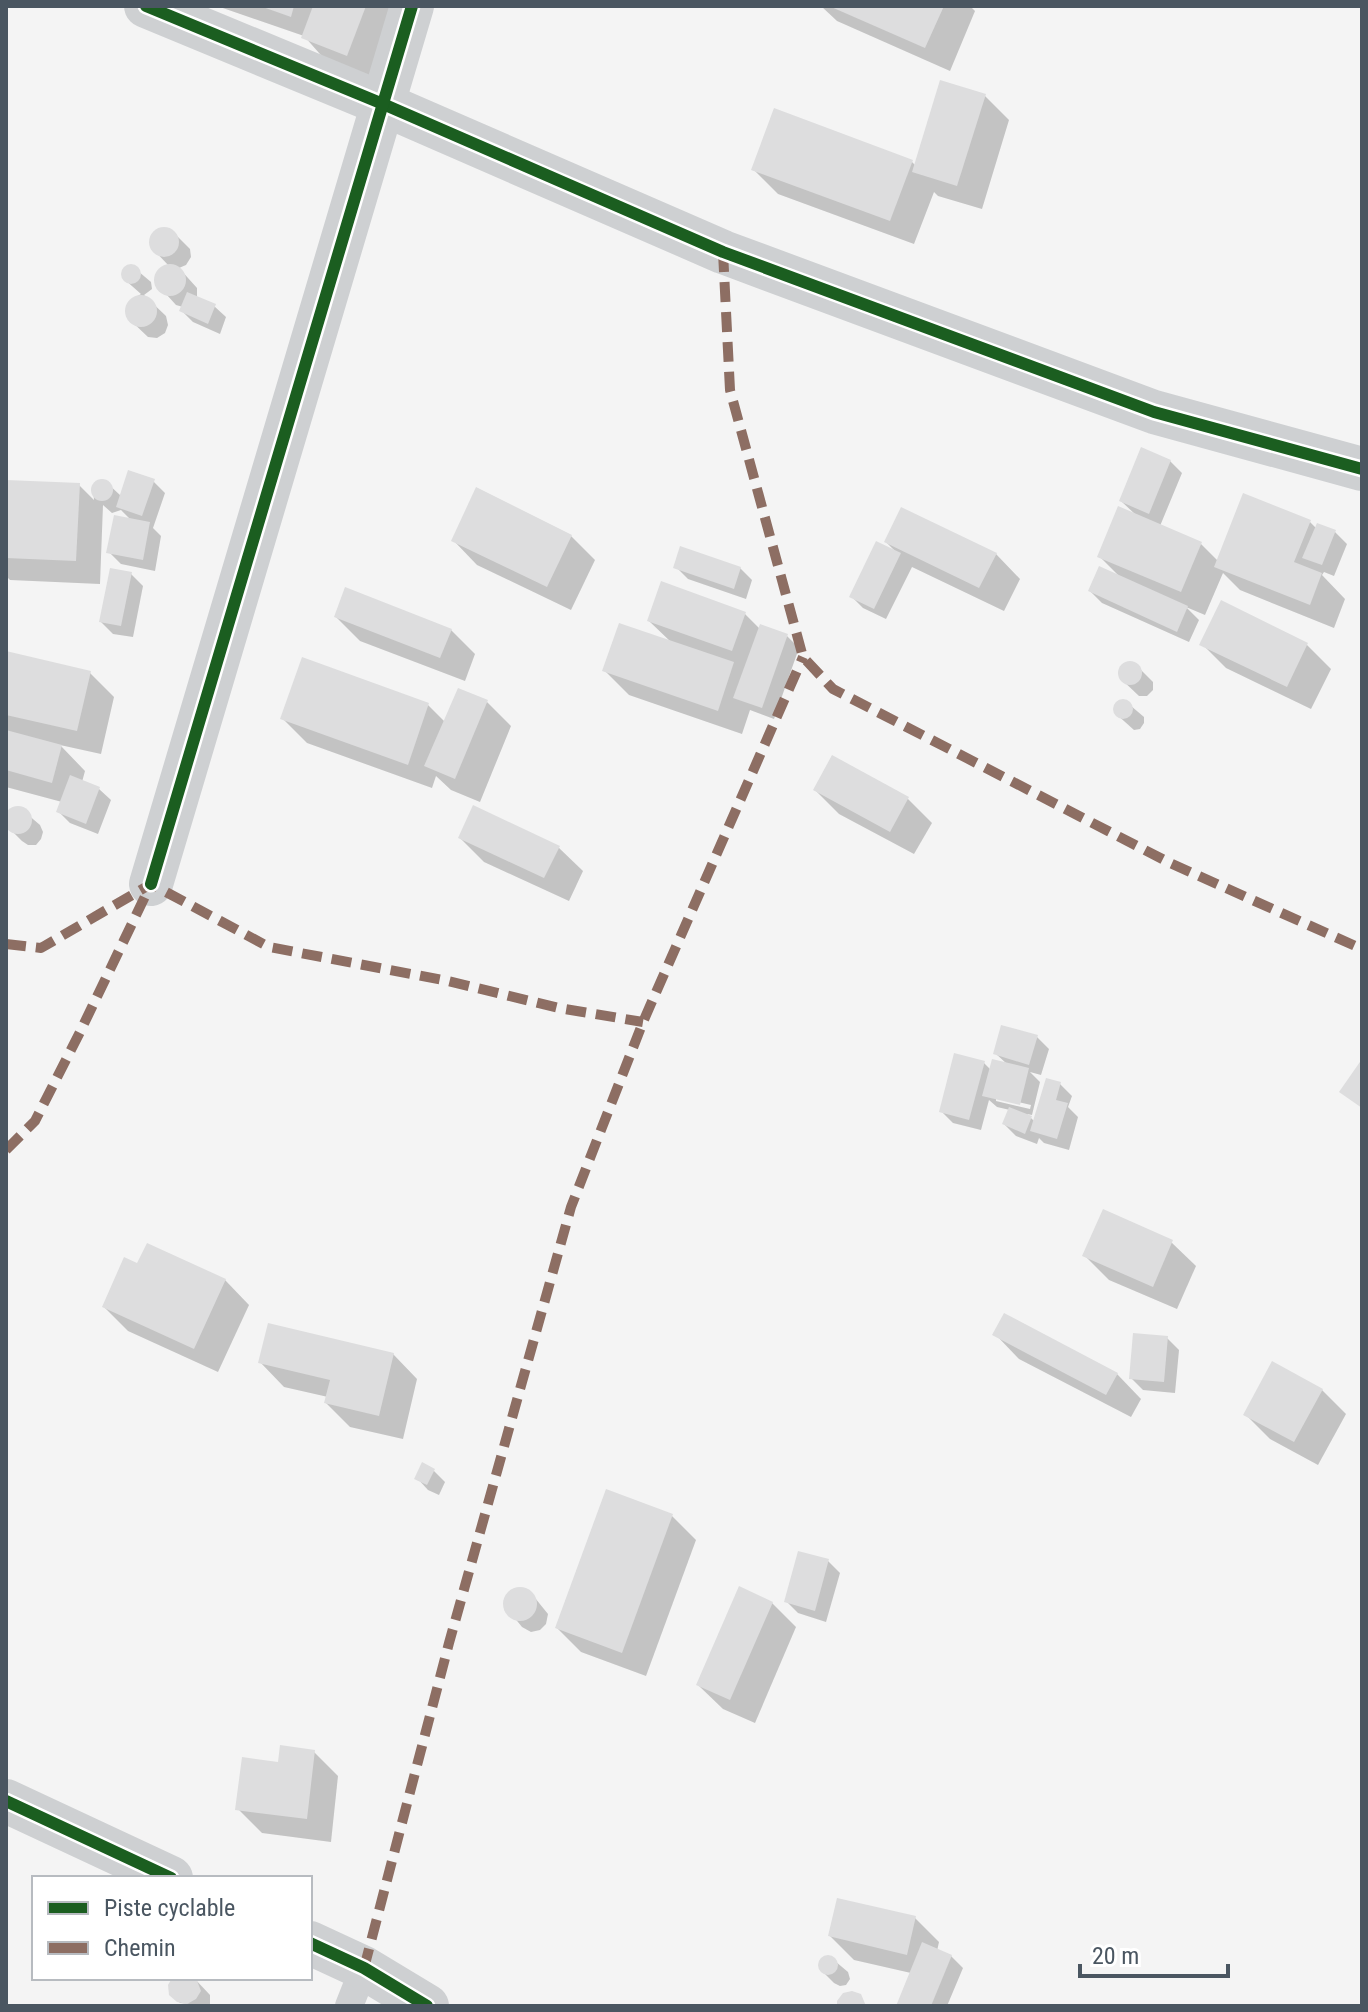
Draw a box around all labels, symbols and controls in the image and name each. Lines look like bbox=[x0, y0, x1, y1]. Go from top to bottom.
legend bbox=[32, 1876, 312, 1980]
text: Piste cyclable bbox=[104, 1894, 235, 1922]
scale bar bbox=[1080, 1928, 1228, 1978]
text: Chemin bbox=[104, 1934, 176, 1962]
text: 20 m bbox=[1092, 1942, 1139, 1970]

